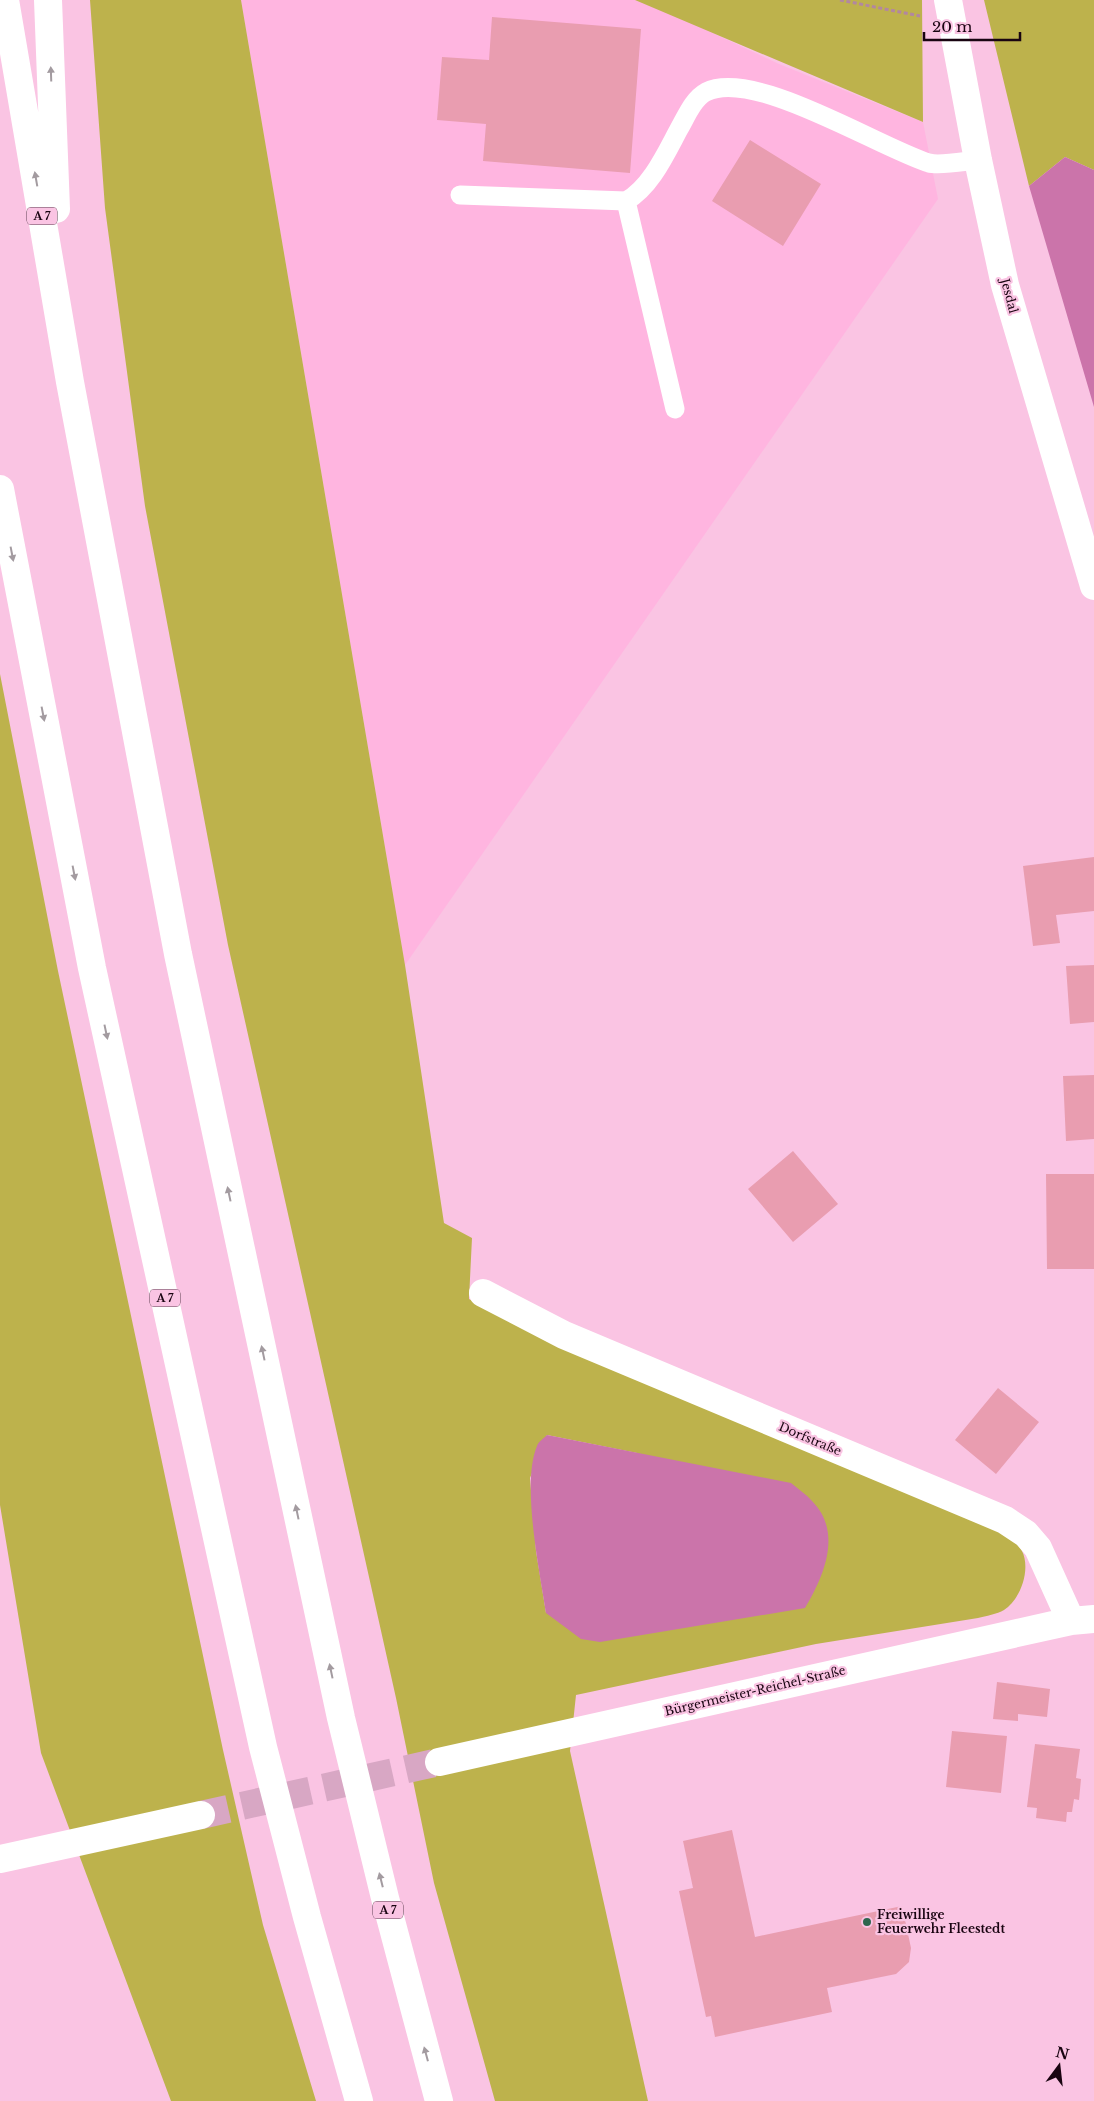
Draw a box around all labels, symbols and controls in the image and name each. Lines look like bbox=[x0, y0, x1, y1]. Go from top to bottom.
scale bar bbox=[924, 10, 1020, 42]
text: 20 m bbox=[932, 17, 972, 36]
one-way arrow bbox=[47, 66, 55, 82]
one-way arrow bbox=[32, 171, 40, 187]
road number: A 7 bbox=[27, 208, 57, 225]
street label: Jesdal bbox=[997, 275, 1021, 315]
one-way arrow bbox=[8, 547, 16, 562]
one-way arrow bbox=[39, 706, 47, 721]
one-way arrow bbox=[70, 866, 78, 881]
one-way arrow bbox=[103, 1025, 111, 1041]
one-way arrow bbox=[225, 1186, 233, 1202]
road number: A 7 bbox=[150, 1290, 180, 1306]
one-way arrow bbox=[259, 1345, 267, 1361]
street label: Dorfstraße bbox=[777, 1419, 844, 1458]
one-way arrow bbox=[293, 1504, 301, 1519]
street label: Bürgermeister-Reichel-Straße bbox=[663, 1662, 847, 1719]
one-way arrow bbox=[327, 1663, 335, 1678]
one-way arrow bbox=[377, 1872, 385, 1887]
road number: A 7 bbox=[373, 1902, 403, 1918]
place label: Freiwillige Feuerwehr Fleestedt bbox=[877, 1907, 1005, 1936]
marker: Freiwillige Feuerwehr Fleestedt bbox=[861, 1916, 873, 1928]
north arrow bbox=[1034, 2041, 1084, 2091]
text: N bbox=[1054, 2043, 1071, 2064]
one-way arrow bbox=[422, 2046, 430, 2061]

